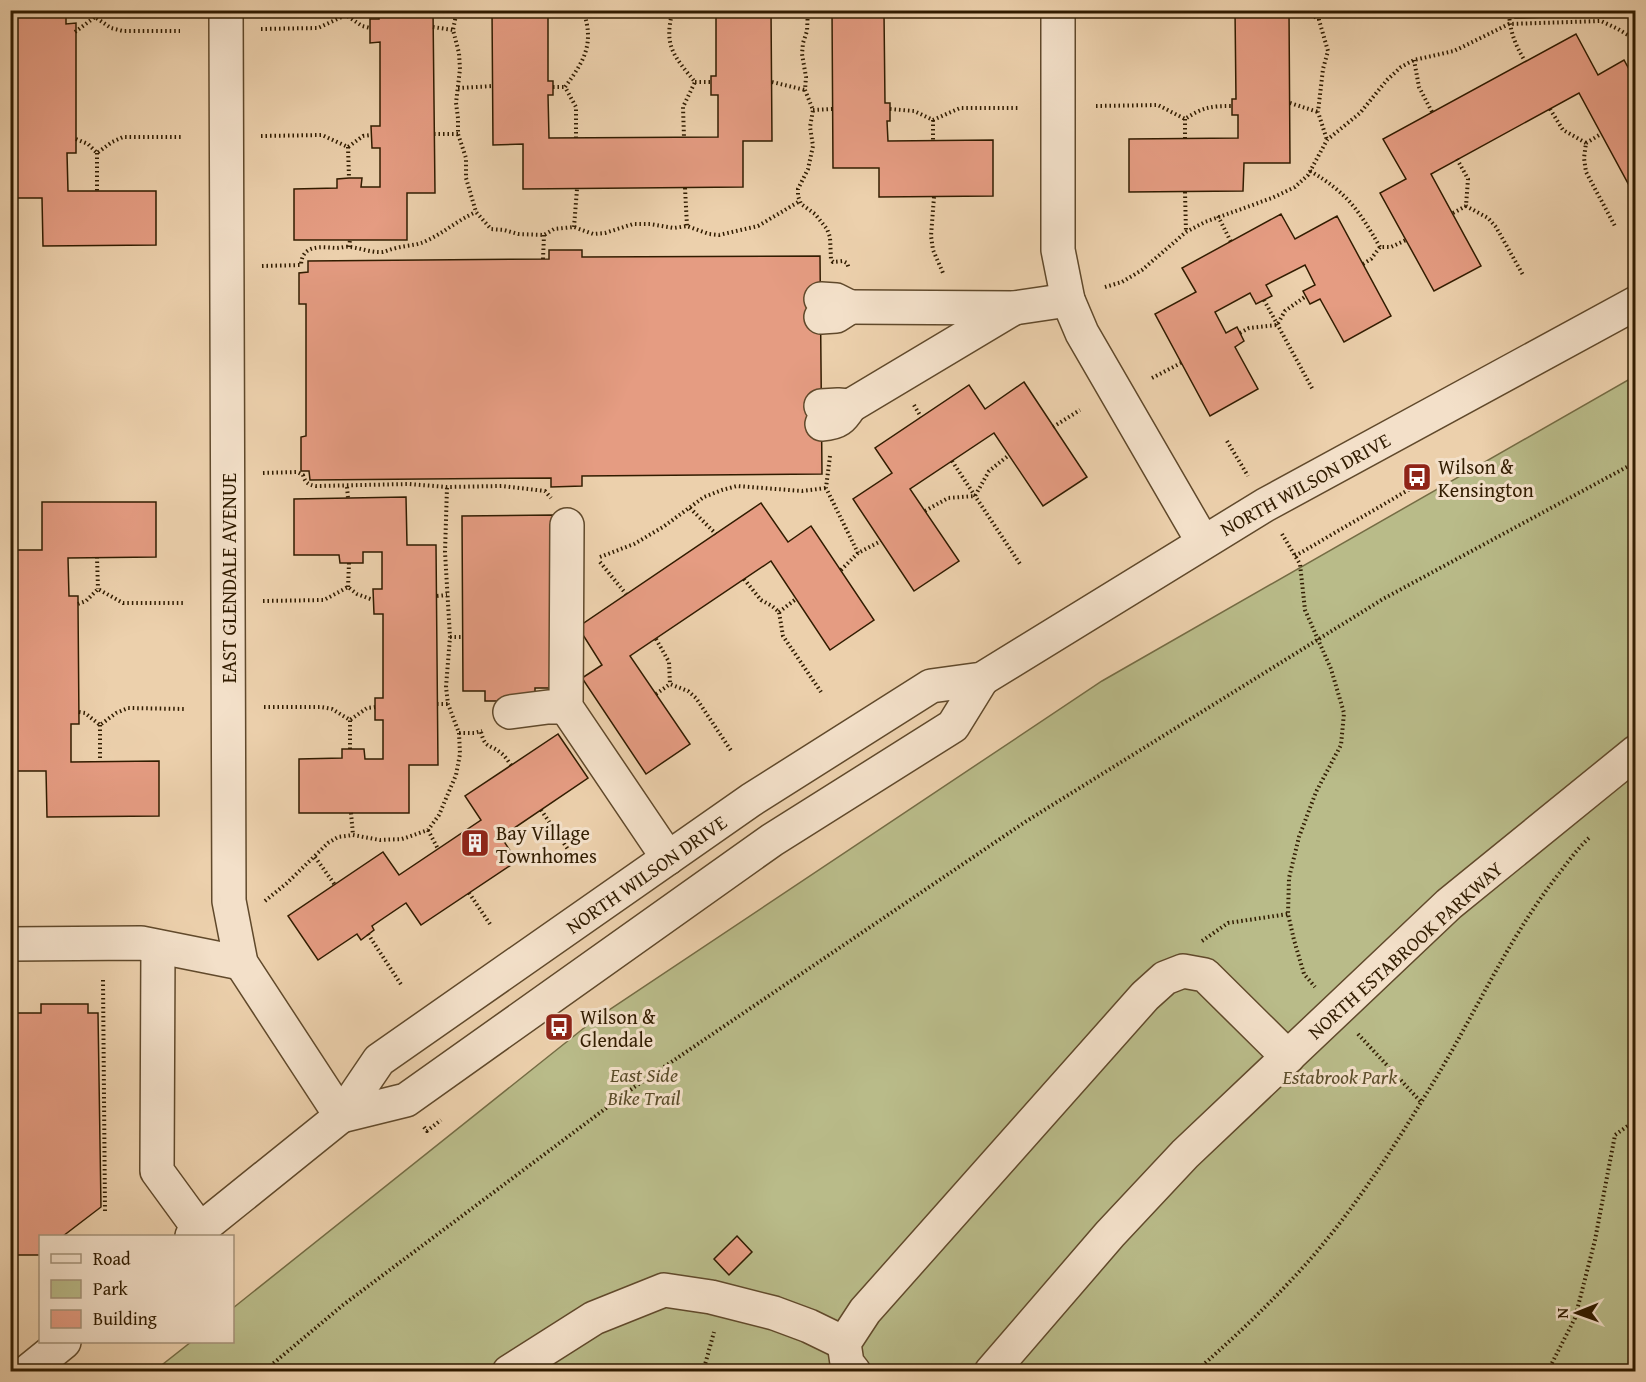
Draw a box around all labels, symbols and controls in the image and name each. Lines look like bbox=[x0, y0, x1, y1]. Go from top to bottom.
street label: NORTH WILSON DRIVE bbox=[1215, 425, 1395, 543]
place label: Wilson & Kensington bbox=[1438, 452, 1534, 504]
bus stop icon: Wilson & Kensington bbox=[1401, 461, 1433, 493]
street label: EAST GLENDALE AVENUE bbox=[214, 473, 243, 683]
street label: NORTH WILSON DRIVE bbox=[560, 807, 732, 941]
place label: Bay Village Townhomes bbox=[496, 818, 597, 870]
building icon: Bay Village Townhomes bbox=[459, 827, 491, 859]
street label: NORTH ESTABROOK PARKWAY bbox=[1301, 854, 1509, 1046]
place label: Wilson & Glendale bbox=[580, 1002, 656, 1054]
bus stop icon: Wilson & Glendale bbox=[543, 1011, 575, 1043]
park label: East Side Bike Trail bbox=[607, 1060, 681, 1112]
park label: Estabrook Park bbox=[1282, 1062, 1398, 1091]
legend bbox=[39, 1235, 234, 1343]
text: Road bbox=[93, 1245, 131, 1272]
text: Park bbox=[93, 1275, 129, 1302]
north arrow bbox=[1547, 1283, 1607, 1343]
text: Building bbox=[93, 1305, 157, 1332]
text: N bbox=[1550, 1307, 1574, 1319]

